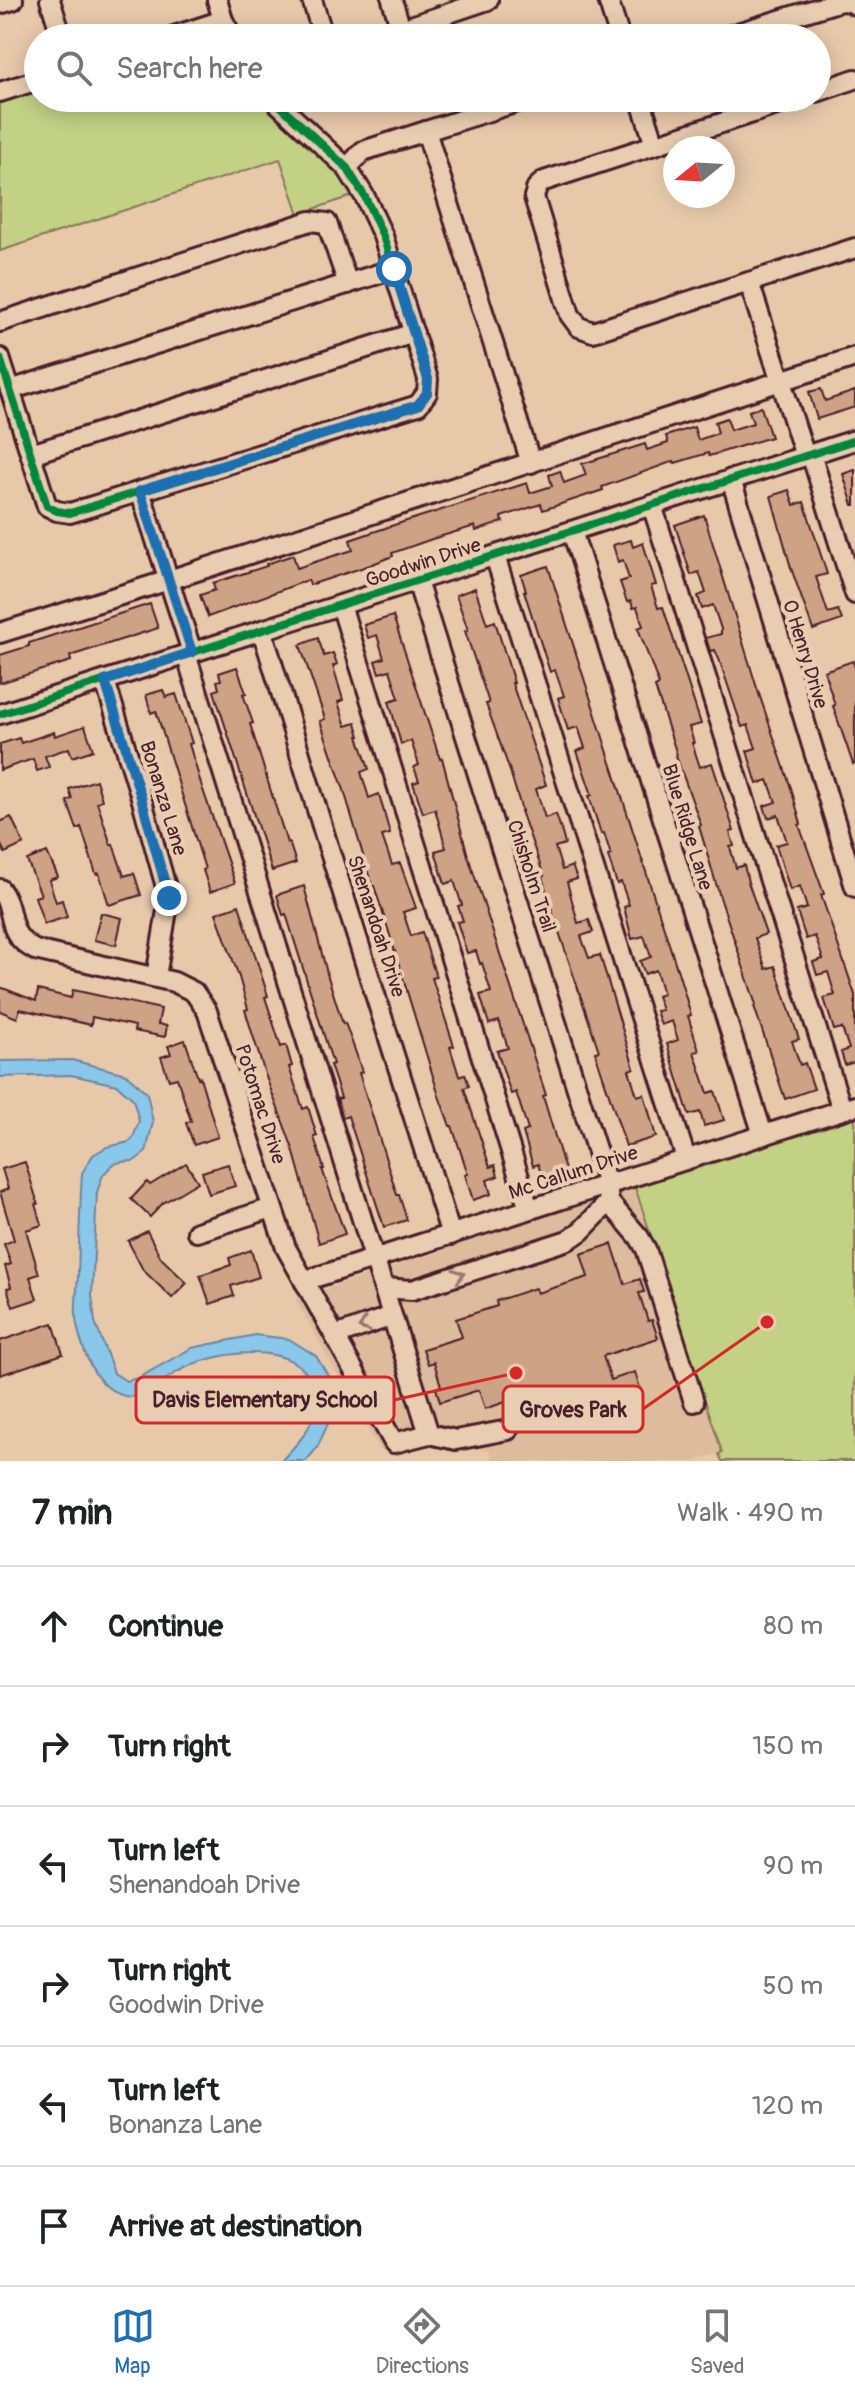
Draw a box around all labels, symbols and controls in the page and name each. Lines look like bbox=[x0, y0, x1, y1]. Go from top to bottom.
search box bbox=[24, 24, 831, 112]
icon: search bbox=[52, 46, 96, 90]
text: Search here bbox=[116, 50, 263, 87]
north arrow bbox=[663, 136, 735, 208]
route start bbox=[376, 251, 412, 287]
street label: Goodwin Drive bbox=[362, 532, 484, 593]
street label: O Henry Drive bbox=[777, 597, 834, 712]
street label: Bonanza Lane bbox=[134, 738, 193, 859]
street label: Blue Ridge Lane bbox=[656, 761, 719, 893]
street label: Chisholm Trail bbox=[502, 817, 561, 935]
street label: Shenandoah Drive bbox=[342, 852, 411, 1000]
route end bbox=[151, 880, 187, 916]
street label: Potomac Drive bbox=[229, 1041, 292, 1167]
street label: Mc Callum Drive bbox=[505, 1140, 641, 1205]
one-way arrow bbox=[452, 1268, 466, 1284]
one-way arrow bbox=[357, 1316, 371, 1333]
callout: Davis Elementary School bbox=[136, 1377, 394, 1423]
text: Davis Elementary School bbox=[152, 1386, 378, 1414]
callout: Groves Park bbox=[503, 1386, 643, 1432]
text: Groves Park bbox=[519, 1396, 628, 1424]
text: 7 min bbox=[32, 1492, 113, 1535]
text: Walk · 490 m bbox=[677, 1497, 823, 1529]
icon: ahead bbox=[32, 1604, 76, 1648]
text: Continue bbox=[108, 1608, 223, 1645]
text: 80 m bbox=[763, 1610, 823, 1642]
icon: right bbox=[32, 1724, 76, 1768]
text: Turn right bbox=[108, 1728, 231, 1765]
text: 150 m bbox=[752, 1730, 823, 1762]
text: Turn left bbox=[108, 1832, 219, 1869]
icon: left bbox=[32, 1844, 76, 1888]
text: 90 m bbox=[763, 1850, 823, 1882]
text: Shenandoah Drive bbox=[108, 1869, 300, 1901]
text: Turn right bbox=[108, 1952, 231, 1989]
icon: right bbox=[32, 1964, 76, 2008]
text: 50 m bbox=[762, 1970, 823, 2002]
text: Goodwin Drive bbox=[108, 1989, 264, 2021]
text: Turn left bbox=[108, 2072, 219, 2109]
icon: left bbox=[32, 2084, 76, 2128]
text: 120 m bbox=[752, 2090, 823, 2122]
text: Bonanza Lane bbox=[108, 2109, 262, 2141]
icon: arrive bbox=[32, 2204, 76, 2248]
text: Arrive at destination bbox=[108, 2208, 362, 2245]
tab: Map bbox=[111, 2304, 155, 2380]
tab: Directions bbox=[376, 2304, 469, 2380]
tab: Saved bbox=[690, 2304, 744, 2380]

